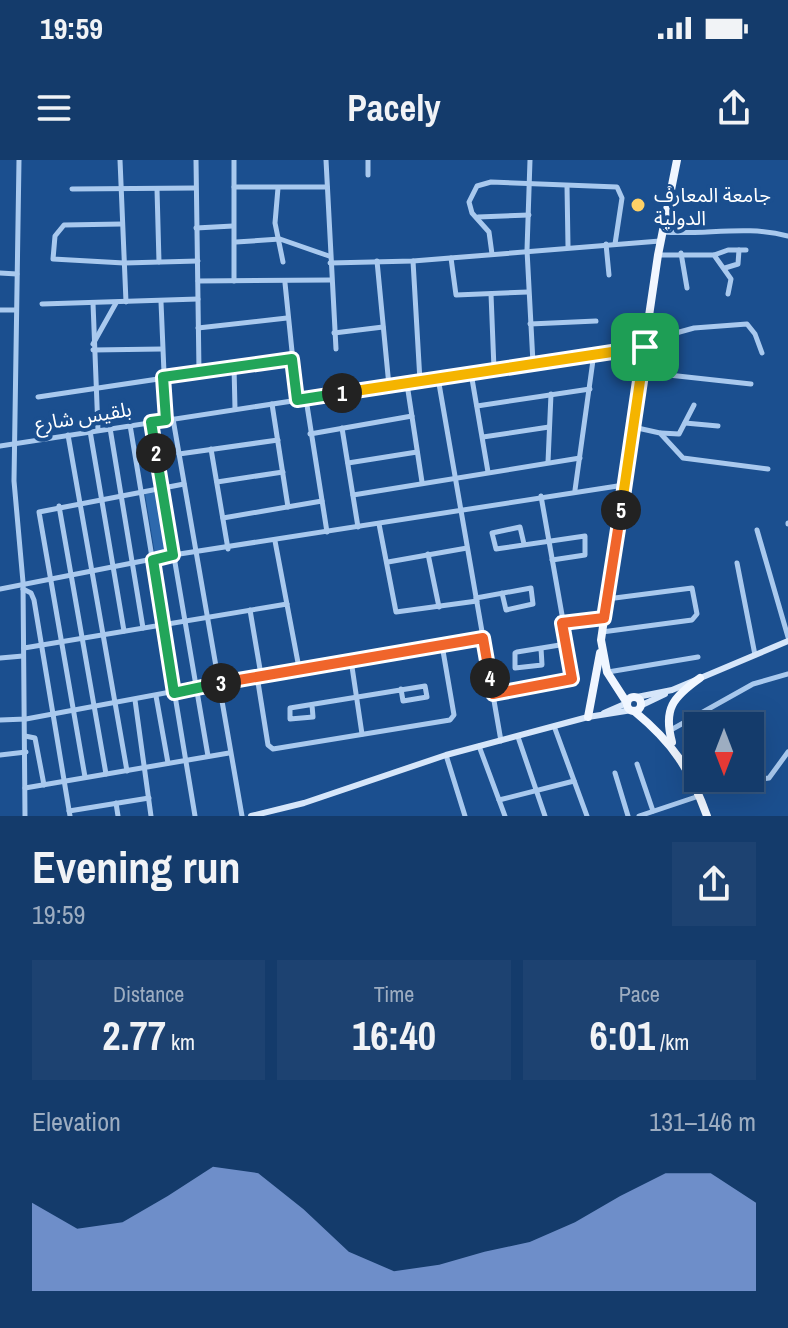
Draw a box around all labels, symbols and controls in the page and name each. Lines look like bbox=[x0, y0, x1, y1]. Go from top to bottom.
text: 19:59 bbox=[40, 8, 103, 48]
text: Pacely bbox=[347, 84, 441, 132]
icon: menu bbox=[32, 86, 76, 130]
icon: share bbox=[712, 86, 756, 130]
place label: جامعة المعارف الدولية bbox=[654, 181, 771, 231]
marker: جامعة المعارف الدولية bbox=[629, 196, 647, 214]
pin bbox=[611, 313, 679, 381]
icon: arrive bbox=[623, 325, 667, 369]
pin: 1 bbox=[322, 373, 362, 413]
text: 1 bbox=[337, 378, 347, 408]
street label: بلقيس شارع bbox=[33, 395, 134, 439]
pin: 2 bbox=[136, 433, 176, 473]
text: 2 bbox=[151, 438, 161, 468]
pin: 5 bbox=[601, 490, 641, 530]
text: 5 bbox=[616, 495, 626, 525]
pin: 4 bbox=[470, 658, 510, 698]
pin: 3 bbox=[201, 663, 241, 703]
text: 4 bbox=[485, 663, 495, 693]
text: 3 bbox=[216, 668, 226, 698]
north arrow bbox=[684, 712, 764, 792]
map controls bbox=[684, 712, 764, 792]
text: Evening run bbox=[32, 837, 241, 897]
button: share bbox=[672, 842, 756, 926]
text: 19:59 bbox=[32, 897, 85, 932]
text: Distance bbox=[113, 979, 184, 1009]
text: Time bbox=[374, 979, 414, 1009]
text: Pace bbox=[619, 979, 660, 1009]
text: 2.77 bbox=[102, 1009, 166, 1062]
text: 16:40 bbox=[352, 1009, 436, 1062]
text: 6:01 bbox=[589, 1009, 655, 1062]
text: km bbox=[166, 1027, 195, 1057]
text: /km bbox=[655, 1027, 689, 1057]
text: Elevation bbox=[32, 1104, 121, 1139]
text: 131–146 m bbox=[649, 1104, 756, 1139]

